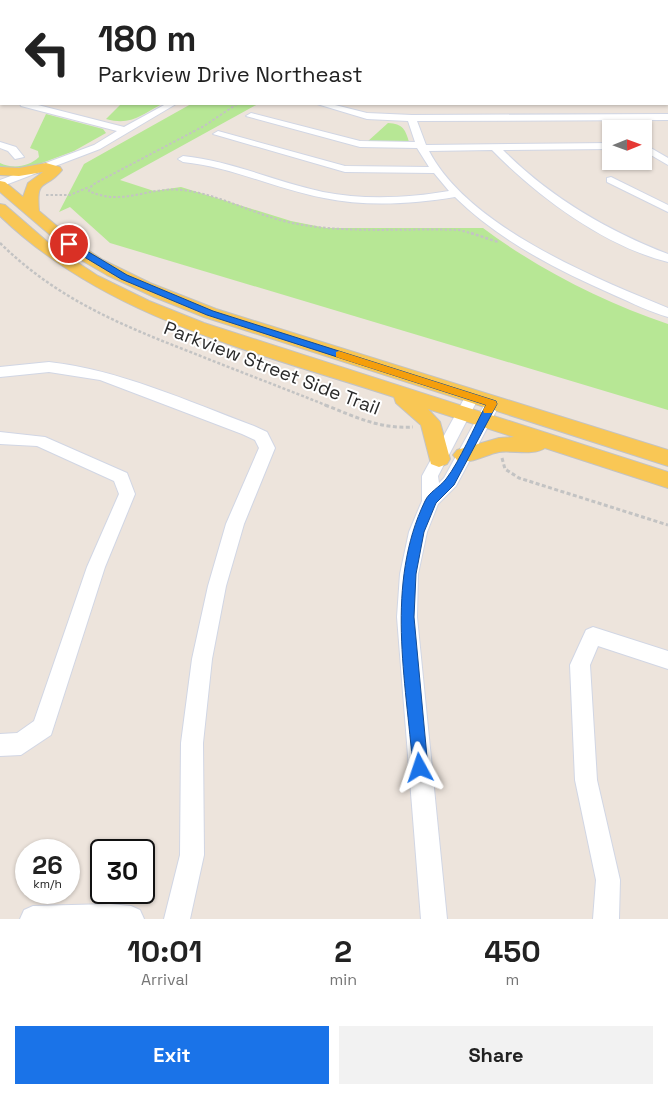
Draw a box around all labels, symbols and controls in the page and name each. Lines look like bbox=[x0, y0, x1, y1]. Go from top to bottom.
text: 180 m bbox=[98, 17, 196, 61]
icon: left bbox=[15, 20, 80, 85]
text: Parkview Drive Northeast bbox=[98, 60, 363, 88]
north arrow bbox=[602, 120, 652, 170]
map controls bbox=[602, 120, 652, 170]
pin bbox=[48, 223, 90, 265]
icon: arrive bbox=[55, 230, 83, 258]
street label: Parkview Street Side Trail bbox=[160, 315, 384, 421]
position arrow bbox=[393, 741, 445, 793]
speed limit sign: 30 bbox=[90, 839, 155, 904]
text: 26 bbox=[32, 849, 63, 881]
text: km/h bbox=[33, 876, 62, 892]
text: 10:01 bbox=[127, 932, 202, 971]
text: 2 bbox=[334, 932, 352, 971]
text: 450 bbox=[484, 932, 541, 971]
text: Arrival bbox=[141, 969, 189, 990]
text: min bbox=[329, 969, 357, 990]
text: m bbox=[506, 969, 519, 990]
button: Exit bbox=[15, 1026, 329, 1084]
button: Share bbox=[339, 1026, 653, 1084]

